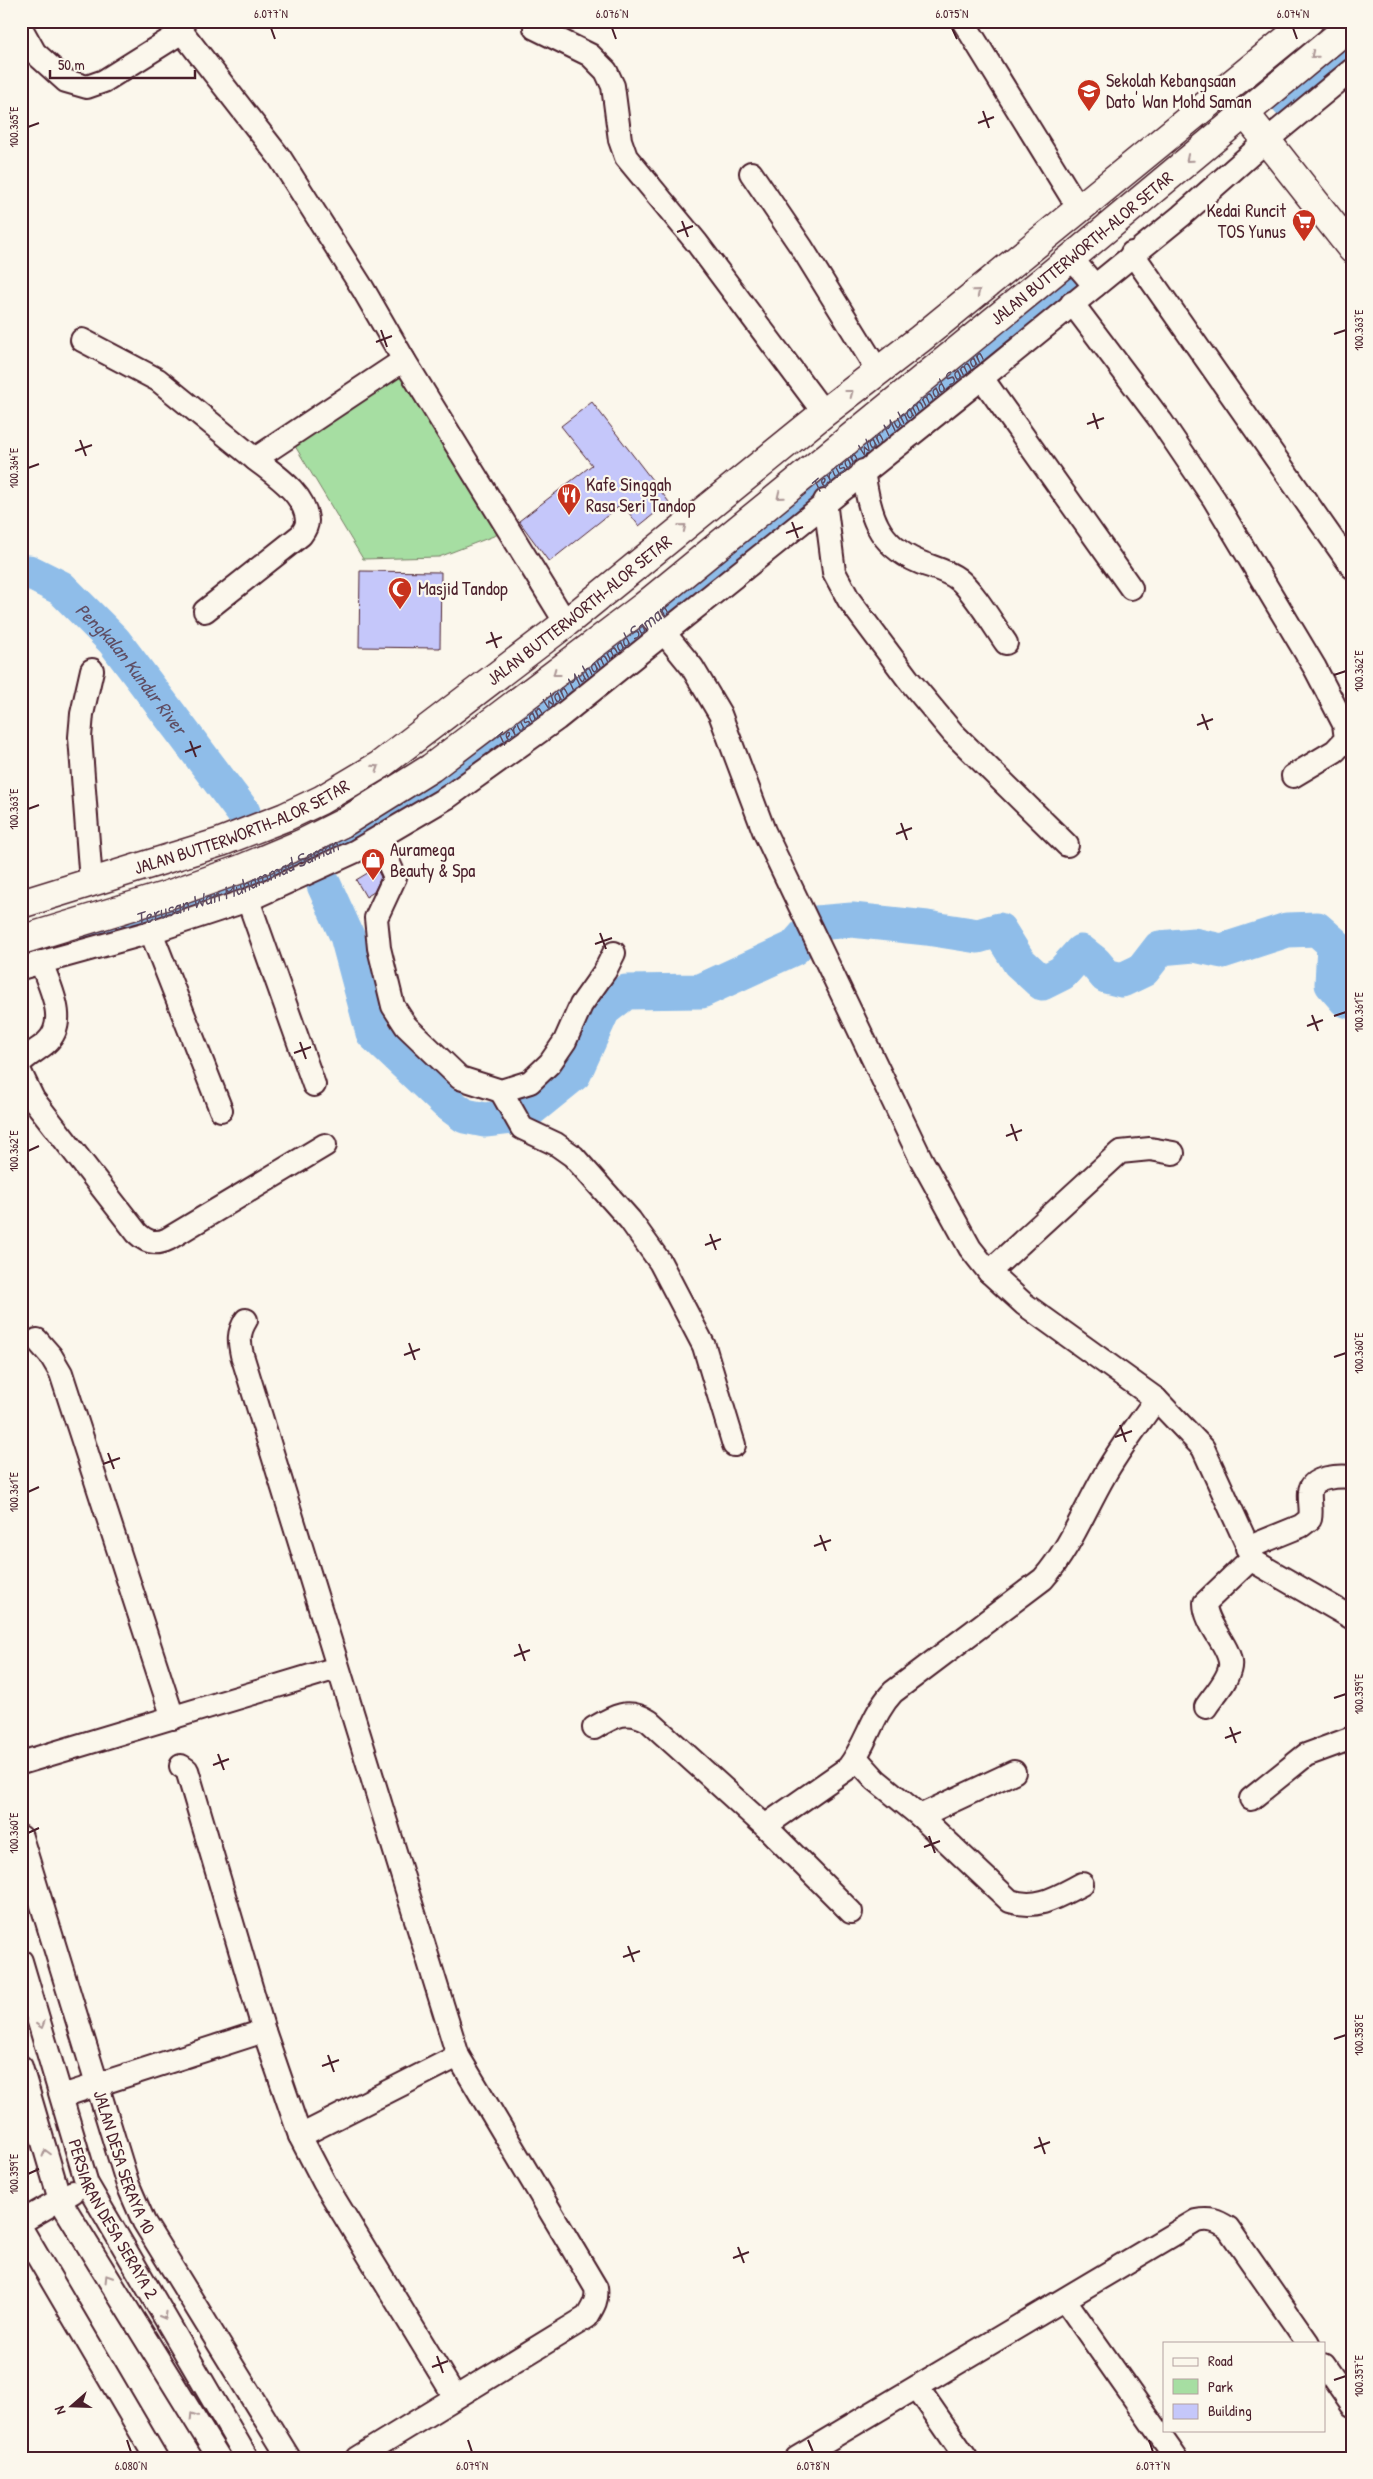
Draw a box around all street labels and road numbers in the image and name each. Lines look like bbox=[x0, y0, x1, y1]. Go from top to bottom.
street label: JALAN BUTTERWORTH-ALOR SETAR bbox=[985, 165, 1178, 331]
street label: JALAN BUTTERWORTH-ALOR SETAR bbox=[482, 529, 677, 691]
street label: JALAN BUTTERWORTH-ALOR SETAR bbox=[131, 773, 354, 880]
street label: JALAN DESA SERAYA 10 bbox=[88, 2087, 161, 2239]
street label: PERSIARAN DESA SERAYA 2 bbox=[62, 2136, 165, 2304]

